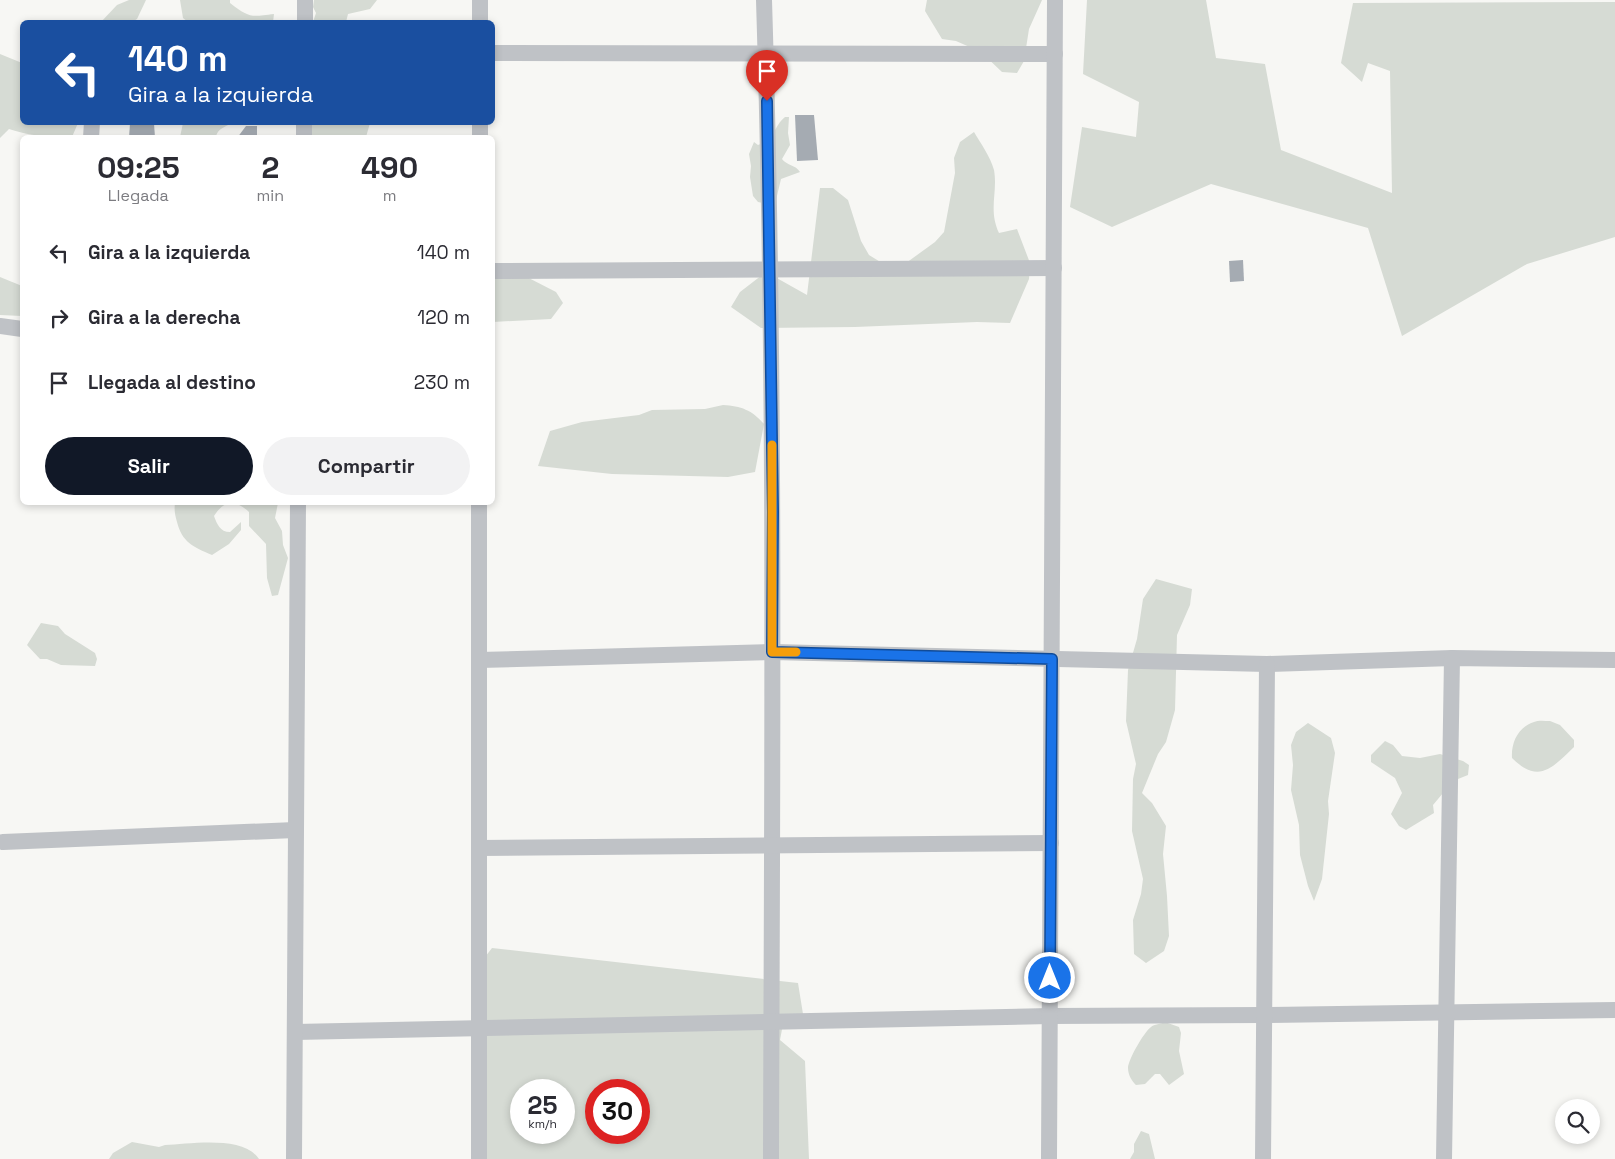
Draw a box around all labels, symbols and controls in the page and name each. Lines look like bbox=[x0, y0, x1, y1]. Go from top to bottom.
text: 140 m bbox=[128, 37, 228, 81]
icon: left bbox=[45, 40, 110, 105]
pin bbox=[746, 50, 788, 101]
icon: arrive bbox=[753, 57, 781, 85]
text: Gira a la izquierda bbox=[128, 80, 313, 108]
text: 09:25 bbox=[97, 148, 180, 187]
text: 2 bbox=[261, 148, 279, 187]
text: 490 bbox=[361, 148, 418, 187]
text: Llegada bbox=[108, 185, 169, 206]
text: min bbox=[257, 185, 284, 206]
text: m bbox=[383, 185, 396, 206]
icon: left bbox=[45, 239, 73, 267]
text: Gira a la izquierda bbox=[88, 240, 250, 265]
text: 140 m bbox=[417, 240, 470, 265]
icon: right bbox=[45, 304, 73, 332]
text: Gira a la derecha bbox=[88, 305, 240, 330]
text: 120 m bbox=[417, 305, 470, 330]
icon: arrive bbox=[45, 369, 73, 397]
text: Llegada al destino bbox=[88, 370, 256, 395]
text: 230 m bbox=[414, 370, 470, 395]
button: Salir bbox=[45, 437, 253, 495]
button: Compartir bbox=[263, 437, 470, 495]
position arrow bbox=[1023, 951, 1075, 1003]
speed limit sign: 30 bbox=[585, 1079, 650, 1144]
text: 25 bbox=[528, 1089, 557, 1121]
map controls bbox=[1555, 1099, 1600, 1144]
button: search bbox=[1555, 1099, 1600, 1144]
text: km/h bbox=[528, 1116, 557, 1132]

